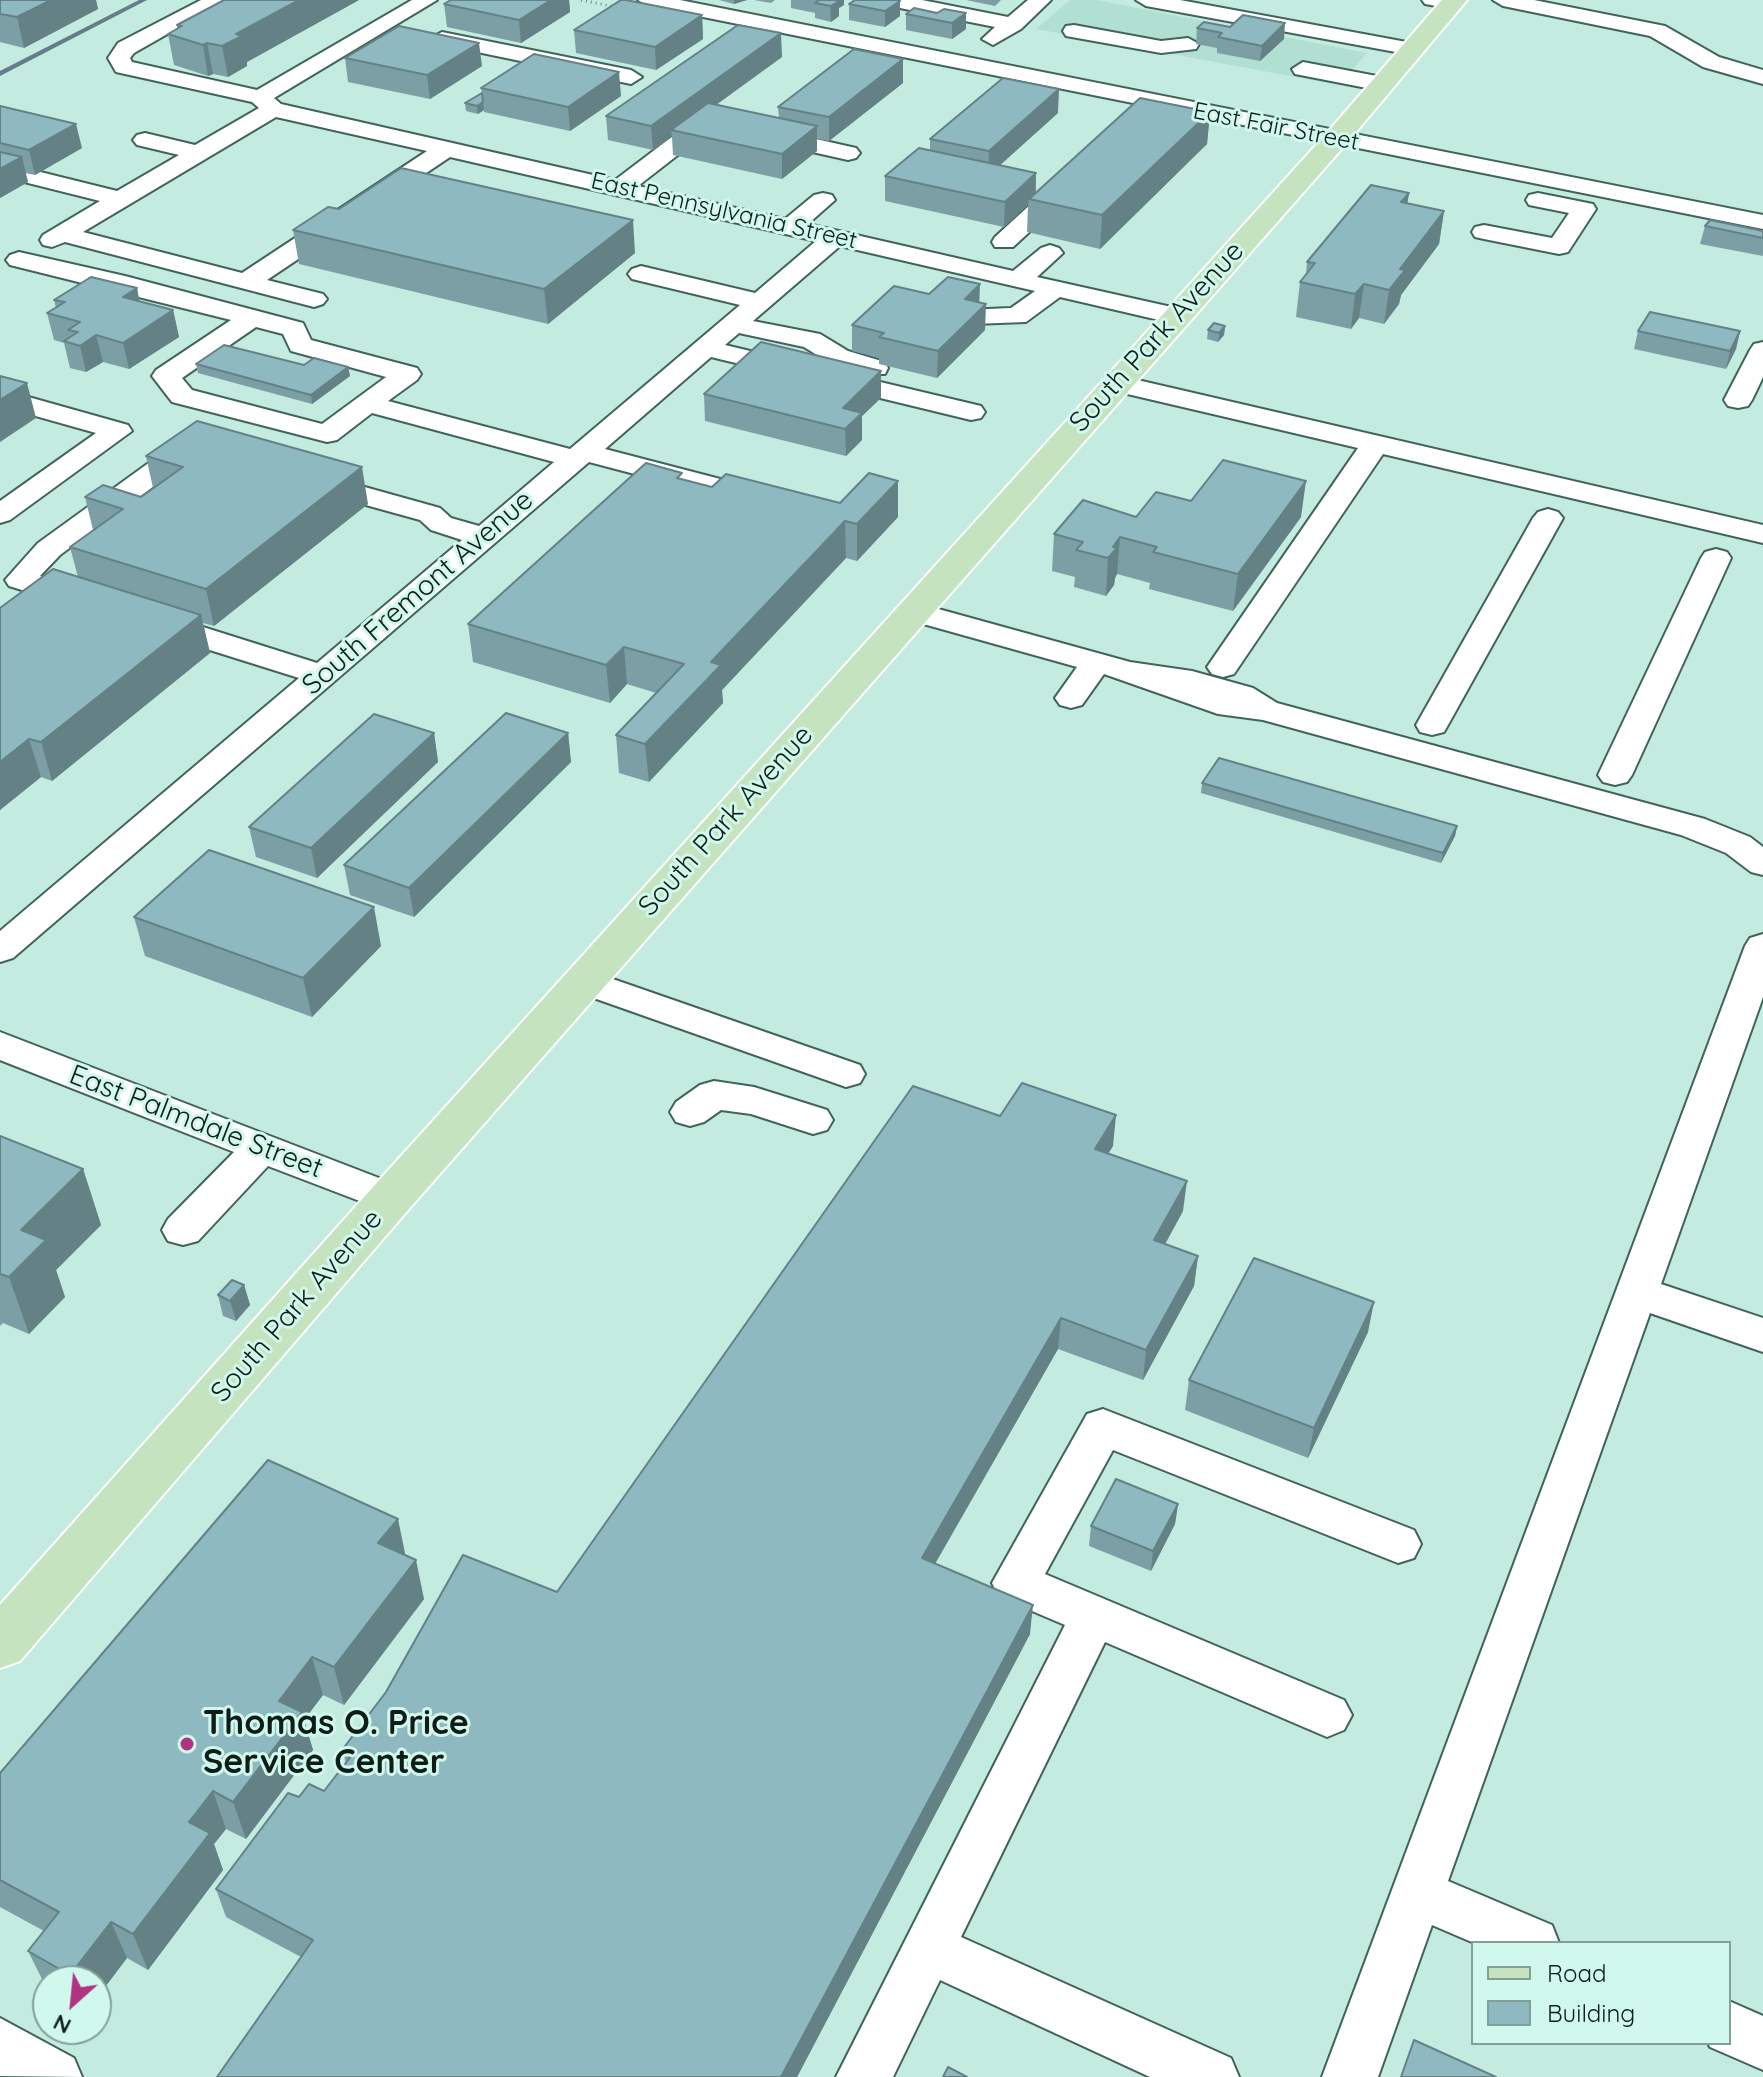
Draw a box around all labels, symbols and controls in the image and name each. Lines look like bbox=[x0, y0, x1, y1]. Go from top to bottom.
street label: East Fair Street bbox=[1191, 97, 1361, 157]
street label: East Pennsylvania Street bbox=[588, 166, 860, 256]
street label: South Park Avenue bbox=[1063, 235, 1251, 439]
street label: South Fremont Avenue bbox=[296, 484, 540, 702]
street label: South Park Avenue bbox=[632, 719, 820, 923]
street label: East Palmdale Street bbox=[65, 1058, 327, 1186]
street label: South Park Avenue bbox=[204, 1203, 390, 1409]
place label: Thomas O. Price Service Center bbox=[203, 1704, 469, 1784]
marker: Thomas O. Price Service Center bbox=[178, 1735, 196, 1753]
legend bbox=[1471, 1941, 1731, 2045]
text: Road bbox=[1547, 1958, 1607, 1988]
north arrow bbox=[32, 1965, 112, 2045]
text: Building bbox=[1547, 1998, 1635, 2028]
text: N bbox=[48, 2008, 76, 2041]

